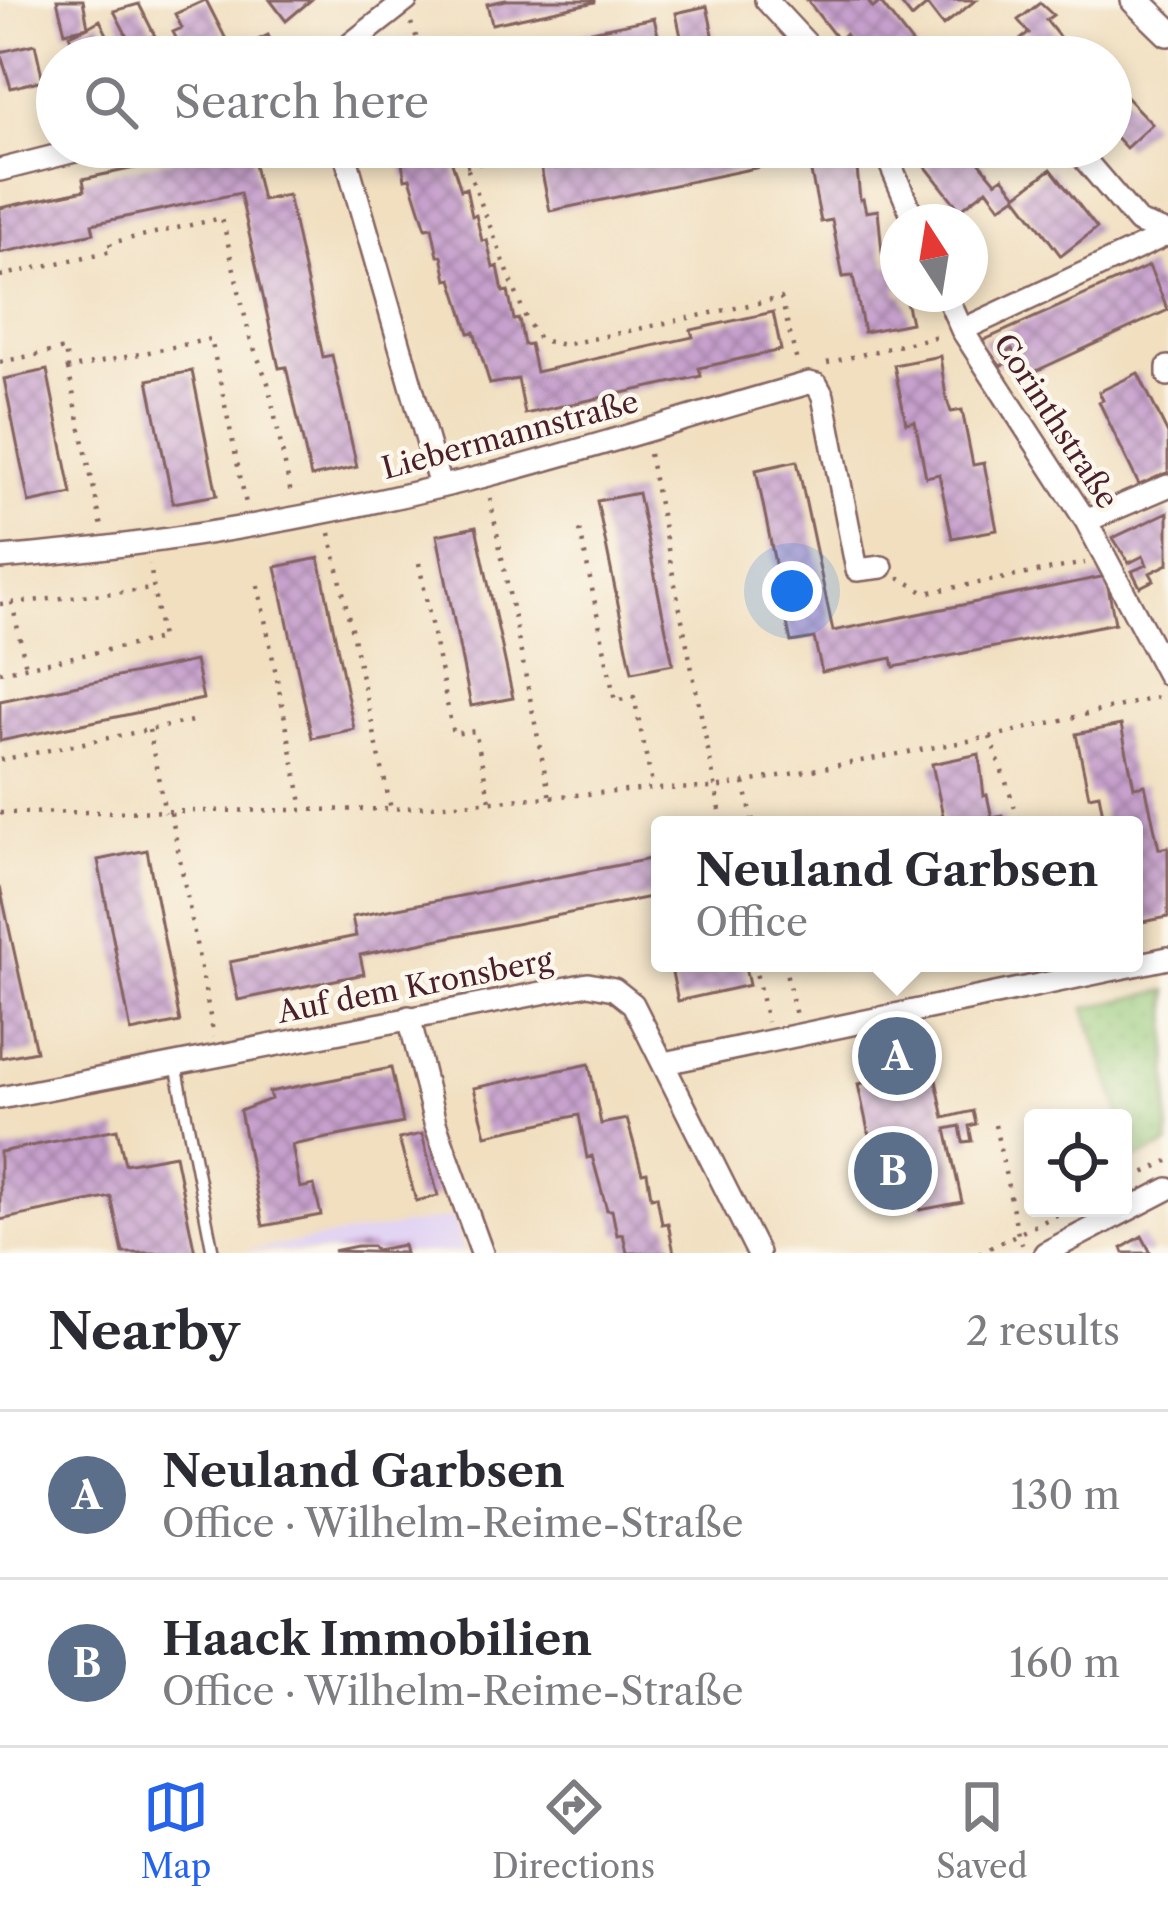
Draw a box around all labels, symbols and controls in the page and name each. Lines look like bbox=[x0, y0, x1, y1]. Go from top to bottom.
search box bbox=[36, 36, 1132, 168]
icon: search bbox=[78, 69, 144, 135]
text: Search here bbox=[174, 74, 429, 130]
north arrow bbox=[880, 204, 988, 312]
street label: Corinthstraße bbox=[986, 327, 1126, 515]
street label: Liebermannstraße bbox=[378, 383, 642, 487]
your location bbox=[762, 561, 822, 621]
popup bbox=[651, 816, 1143, 972]
text: Neuland Garbsen bbox=[696, 842, 1098, 898]
text: Office bbox=[696, 898, 808, 946]
street label: Auf dem Kronsberg bbox=[274, 941, 556, 1031]
pin: A bbox=[858, 1011, 936, 1101]
map controls bbox=[1024, 1109, 1132, 1217]
button: locate bbox=[1024, 1109, 1132, 1217]
pin: B bbox=[854, 1126, 932, 1216]
text: Nearby bbox=[48, 1300, 240, 1362]
text: 2 results bbox=[966, 1307, 1120, 1355]
text: Neuland Garbsen bbox=[162, 1443, 565, 1499]
text: A bbox=[72, 1471, 102, 1519]
text: 130 m bbox=[1011, 1471, 1120, 1519]
text: Office · Wilhelm-Reime-Straße bbox=[162, 1499, 743, 1547]
text: Haack Immobilien bbox=[162, 1611, 592, 1667]
text: B bbox=[73, 1639, 102, 1687]
text: 160 m bbox=[1009, 1639, 1120, 1687]
text: Office · Wilhelm-Reime-Straße bbox=[162, 1667, 743, 1715]
tab: Map bbox=[140, 1774, 211, 1887]
tab: Directions bbox=[492, 1774, 655, 1887]
tab: Saved bbox=[936, 1774, 1028, 1887]

